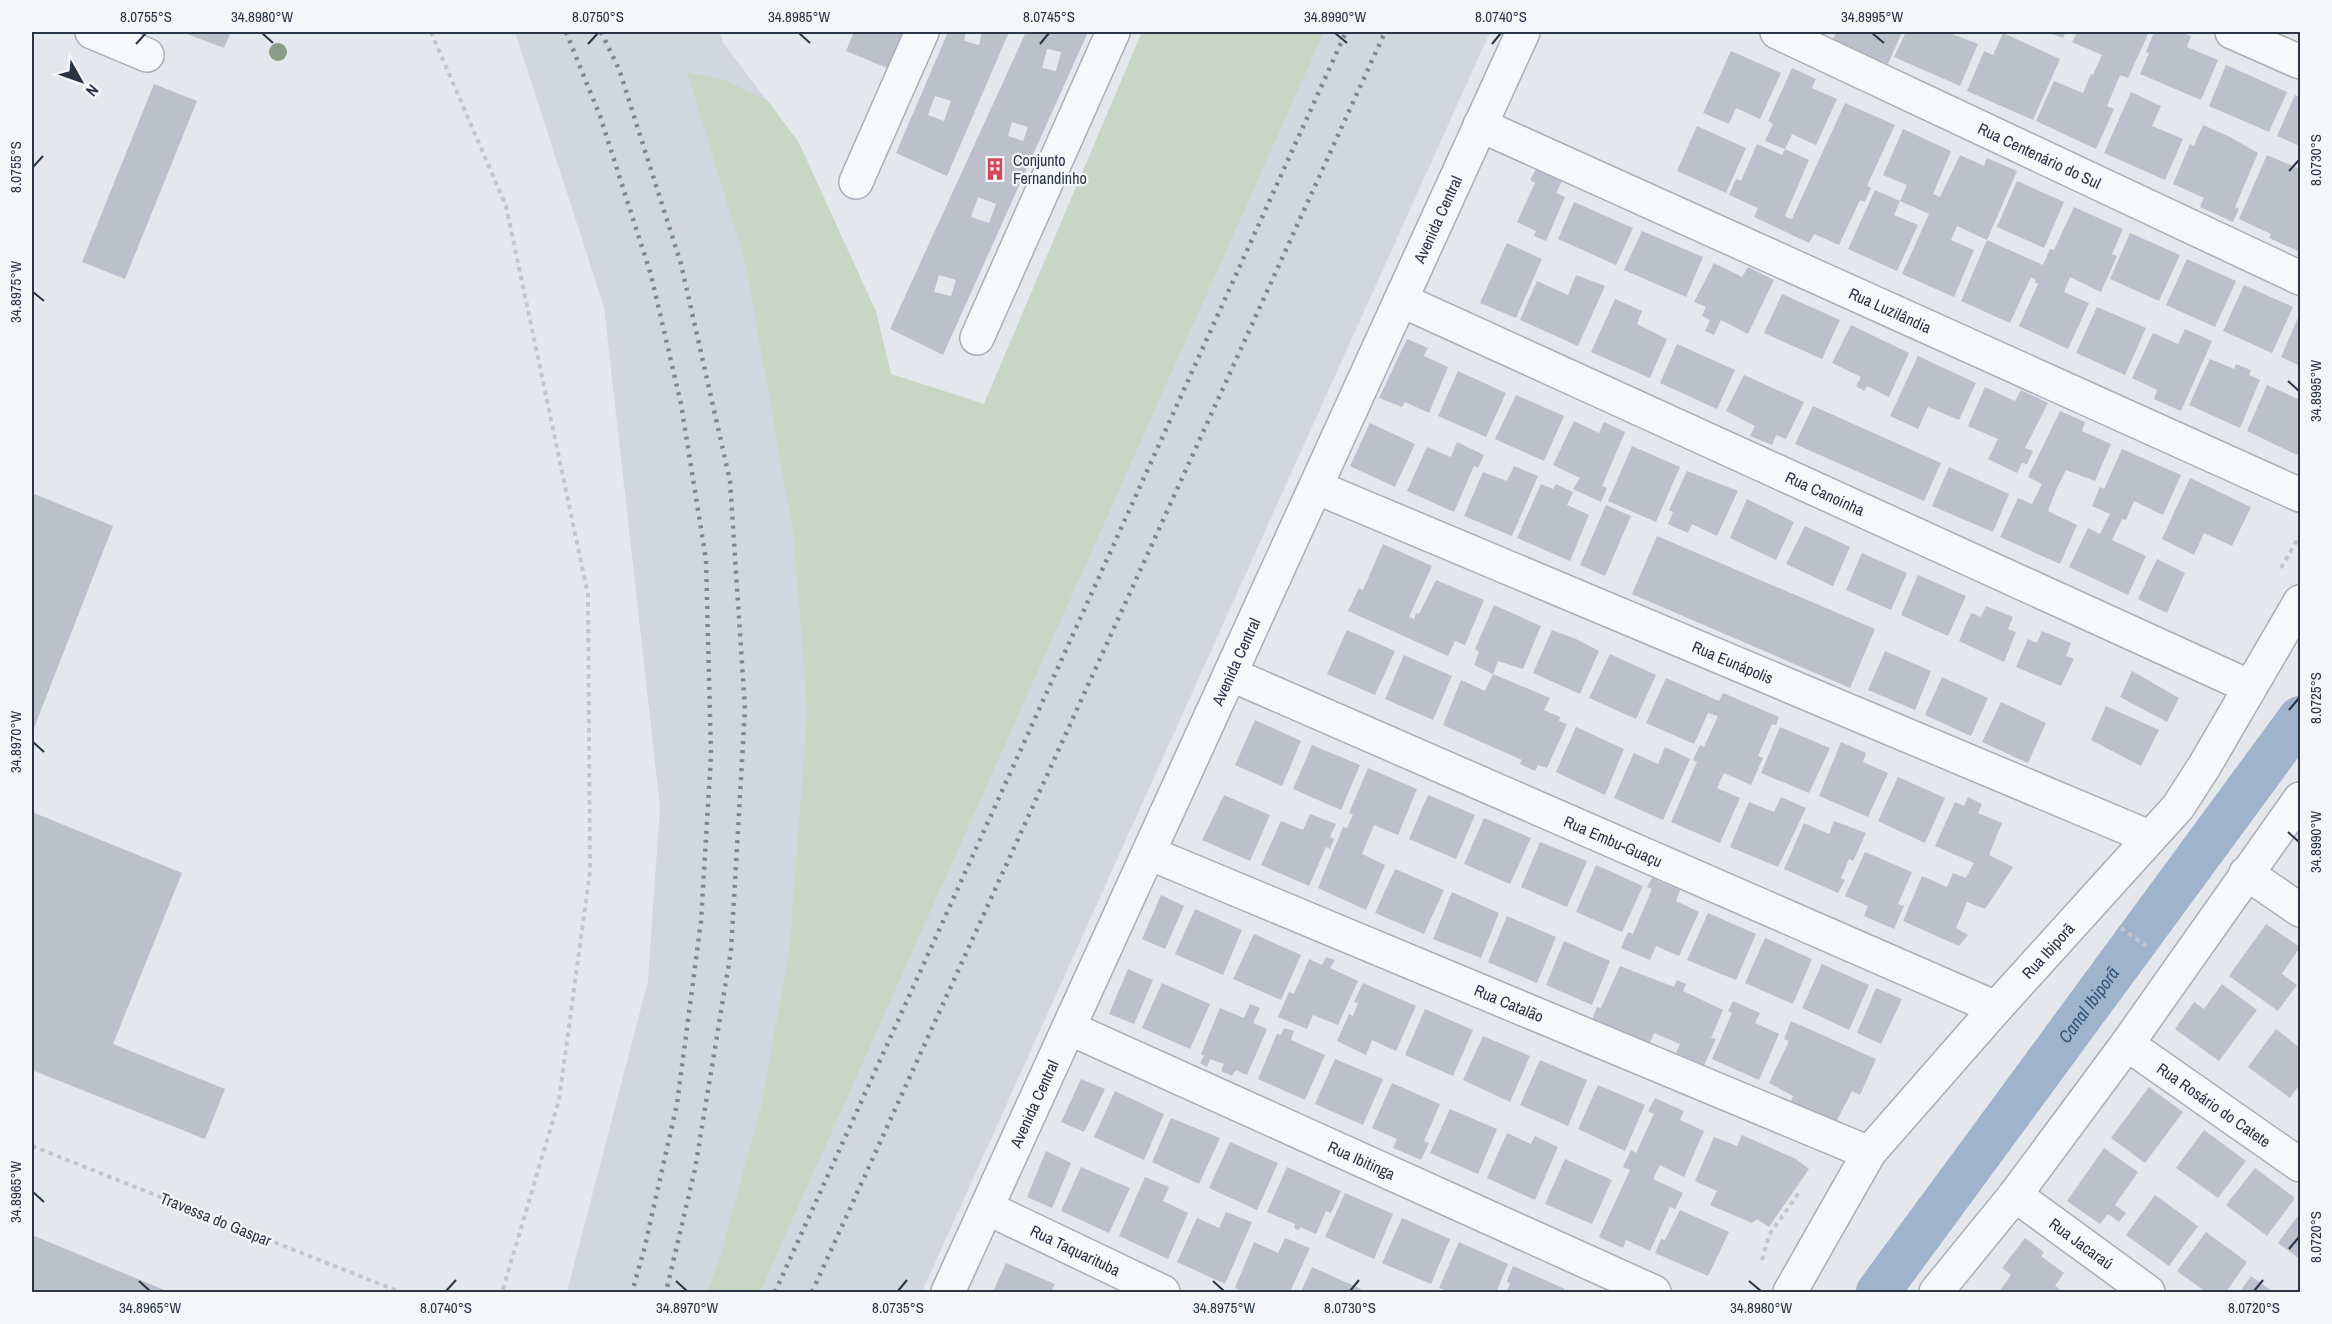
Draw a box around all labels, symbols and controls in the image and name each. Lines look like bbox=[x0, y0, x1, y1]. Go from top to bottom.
text: 8.0755°S bbox=[120, 6, 172, 27]
text: 34.8980°W bbox=[231, 6, 293, 27]
text: 8.0750°S bbox=[572, 6, 624, 27]
text: 34.8985°W bbox=[768, 6, 830, 27]
text: 8.0745°S bbox=[1023, 6, 1075, 27]
text: 34.8990°W bbox=[1304, 6, 1366, 27]
text: 8.0740°S bbox=[1475, 6, 1527, 27]
text: 34.8995°W bbox=[1841, 6, 1903, 27]
north arrow bbox=[51, 51, 111, 111]
text: N bbox=[81, 80, 104, 101]
street label: Rua Centenário do Sul bbox=[1974, 117, 2105, 194]
text: 8.0730°S bbox=[2305, 134, 2326, 186]
text: 8.0755°S bbox=[5, 141, 26, 193]
place label: Conjunto Fernandinho bbox=[1013, 149, 1087, 189]
building icon: Conjunto Fernandinho bbox=[982, 156, 1008, 182]
street label: Avenida Central bbox=[1408, 172, 1467, 268]
text: 34.8975°W bbox=[5, 261, 26, 323]
street label: Rua Luzilândia bbox=[1845, 282, 1936, 339]
text: 34.8995°W bbox=[2305, 360, 2326, 422]
street label: Rua Canoinha bbox=[1782, 466, 1869, 521]
street label: Avenida Central bbox=[1206, 614, 1265, 710]
street label: Rua Eunápolis bbox=[1689, 635, 1777, 689]
text: 8.0725°S bbox=[2305, 672, 2326, 724]
text: 34.8970°W bbox=[5, 711, 26, 773]
street label: Rua Embu-Guaçu bbox=[1561, 810, 1666, 872]
text: 34.8990°W bbox=[2305, 811, 2326, 873]
street label: Rua Ibiporã bbox=[2017, 917, 2080, 983]
water label: Canal Ibiporã bbox=[2052, 962, 2125, 1048]
street label: Rua Catalão bbox=[1471, 979, 1547, 1027]
street label: Avenida Central bbox=[1004, 1056, 1063, 1152]
street label: Rua Rosário do Catete bbox=[2153, 1057, 2275, 1152]
street label: Rua Ibitinga bbox=[1324, 1135, 1399, 1185]
text: 34.8965°W bbox=[5, 1161, 26, 1223]
street label: Travessa do Gaspar bbox=[157, 1187, 276, 1252]
text: 8.0720°S bbox=[2305, 1211, 2326, 1263]
street label: Rua Jacaraú bbox=[2045, 1213, 2118, 1274]
street label: Rua Taquarituba bbox=[1027, 1219, 1125, 1281]
text: 34.8965°W bbox=[119, 1297, 181, 1318]
text: 8.0740°S bbox=[420, 1297, 472, 1318]
text: 34.8970°W bbox=[656, 1297, 718, 1318]
text: 8.0735°S bbox=[872, 1297, 924, 1318]
text: 34.8975°W bbox=[1193, 1297, 1255, 1318]
text: 8.0730°S bbox=[1324, 1297, 1376, 1318]
text: 34.8980°W bbox=[1730, 1297, 1792, 1318]
text: 8.0720°S bbox=[2228, 1297, 2280, 1318]

